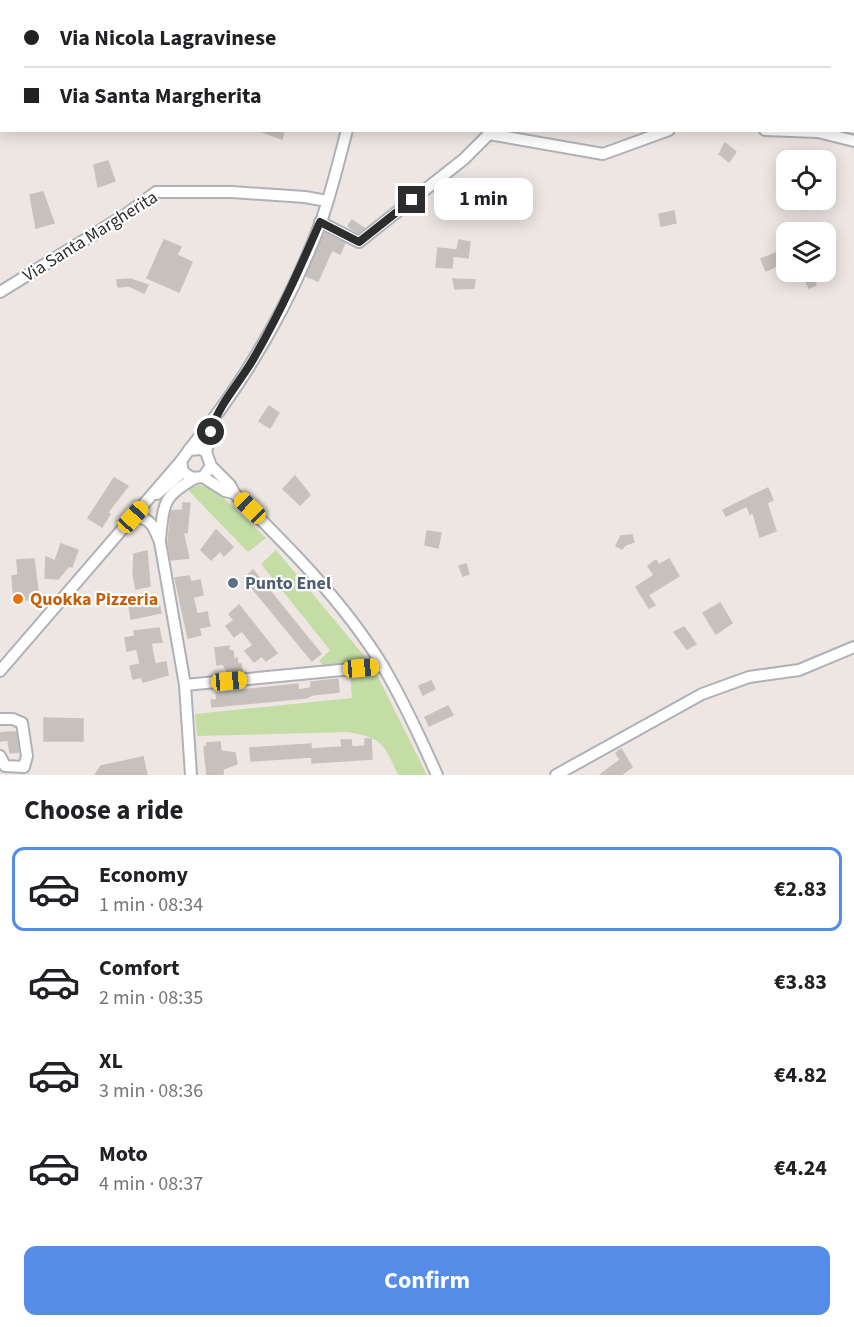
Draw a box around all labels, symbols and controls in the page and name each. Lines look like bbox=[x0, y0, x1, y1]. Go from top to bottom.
text: Via Nicola Lagravinese bbox=[60, 22, 276, 54]
text: Via Santa Margherita bbox=[60, 80, 262, 112]
map controls bbox=[776, 150, 836, 282]
button: locate bbox=[776, 150, 836, 210]
callout: 1 min bbox=[433, 179, 532, 221]
street label: Via Santa Margherita bbox=[18, 185, 163, 288]
text: 1 min bbox=[459, 185, 508, 213]
route end bbox=[398, 186, 425, 213]
button: layers bbox=[776, 222, 836, 282]
route start bbox=[197, 418, 224, 445]
car bbox=[231, 489, 269, 527]
car bbox=[114, 498, 152, 536]
place label: Punto Enel bbox=[245, 571, 331, 596]
marker: Punto Enel bbox=[226, 576, 240, 590]
place label: Quokka Pizzeria bbox=[30, 587, 158, 612]
marker: Quokka Pizzeria bbox=[11, 592, 25, 606]
car bbox=[342, 657, 380, 679]
car bbox=[210, 670, 248, 692]
text: Choose a ride bbox=[24, 791, 184, 830]
text: Economy bbox=[99, 859, 188, 891]
icon: car bbox=[27, 862, 81, 916]
text: €2.83 bbox=[774, 873, 827, 905]
text: 1 min · 08:34 bbox=[99, 891, 203, 919]
text: Comfort bbox=[99, 952, 180, 984]
icon: car bbox=[27, 955, 81, 1009]
text: €3.83 bbox=[774, 966, 827, 998]
text: 2 min · 08:35 bbox=[99, 984, 203, 1012]
text: XL bbox=[99, 1045, 123, 1077]
icon: car bbox=[27, 1048, 81, 1102]
text: €4.82 bbox=[774, 1059, 827, 1091]
text: 3 min · 08:36 bbox=[99, 1077, 203, 1105]
text: Moto bbox=[99, 1138, 148, 1170]
icon: car bbox=[27, 1141, 81, 1195]
text: €4.24 bbox=[774, 1152, 827, 1184]
text: 4 min · 08:37 bbox=[99, 1170, 203, 1198]
button: Confirm bbox=[24, 1246, 830, 1315]

